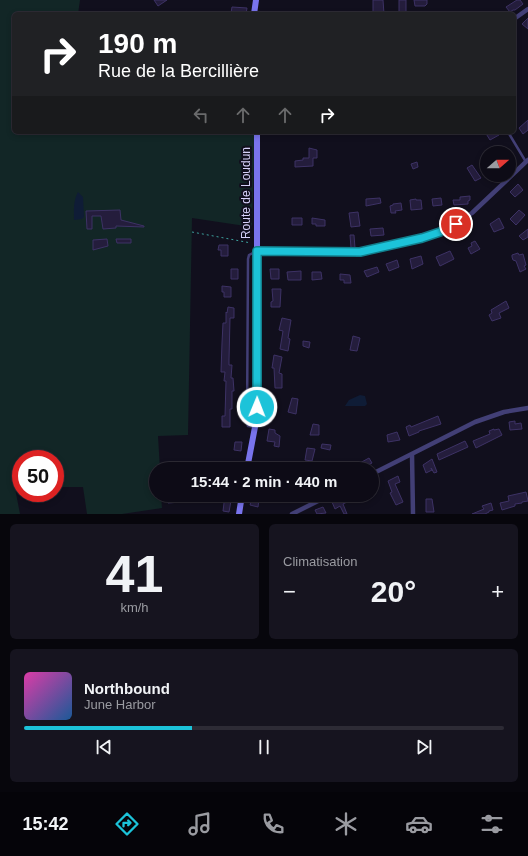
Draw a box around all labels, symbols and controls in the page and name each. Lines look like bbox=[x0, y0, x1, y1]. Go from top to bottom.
icon: right bbox=[32, 28, 84, 80]
text: 190 m bbox=[98, 28, 177, 59]
text: Rue de la Bercillière bbox=[98, 61, 259, 81]
icon: left bbox=[190, 104, 212, 126]
icon: ahead bbox=[232, 104, 254, 126]
icon: ahead bbox=[274, 104, 296, 126]
icon: right bbox=[316, 104, 338, 126]
north arrow bbox=[480, 146, 516, 182]
map controls bbox=[480, 146, 516, 182]
street label: Route de Loudun bbox=[239, 147, 253, 239]
pin bbox=[439, 207, 473, 241]
icon: arrive bbox=[445, 213, 467, 235]
position arrow bbox=[236, 386, 278, 428]
speed limit sign: 50 bbox=[12, 450, 64, 502]
text: 15:44 · 2 min · 440 m bbox=[191, 473, 337, 490]
text: 41 bbox=[106, 545, 163, 603]
text: Climatisation bbox=[283, 554, 357, 569]
text: 20° bbox=[371, 575, 416, 608]
text: − bbox=[283, 579, 296, 604]
text: + bbox=[491, 579, 504, 604]
text: km/h bbox=[120, 600, 149, 615]
text: Northbound bbox=[84, 680, 170, 697]
text: June Harbor bbox=[84, 697, 156, 712]
icon: previous bbox=[93, 736, 115, 758]
icon: pause bbox=[253, 736, 275, 758]
icon: next bbox=[413, 736, 435, 758]
icon: directions bbox=[113, 810, 141, 838]
icon: music bbox=[186, 810, 214, 838]
icon: phone bbox=[259, 810, 287, 838]
icon: climate bbox=[332, 810, 360, 838]
icon: car bbox=[405, 810, 433, 838]
icon: filters bbox=[478, 810, 506, 838]
text: 15:42 bbox=[22, 814, 68, 834]

